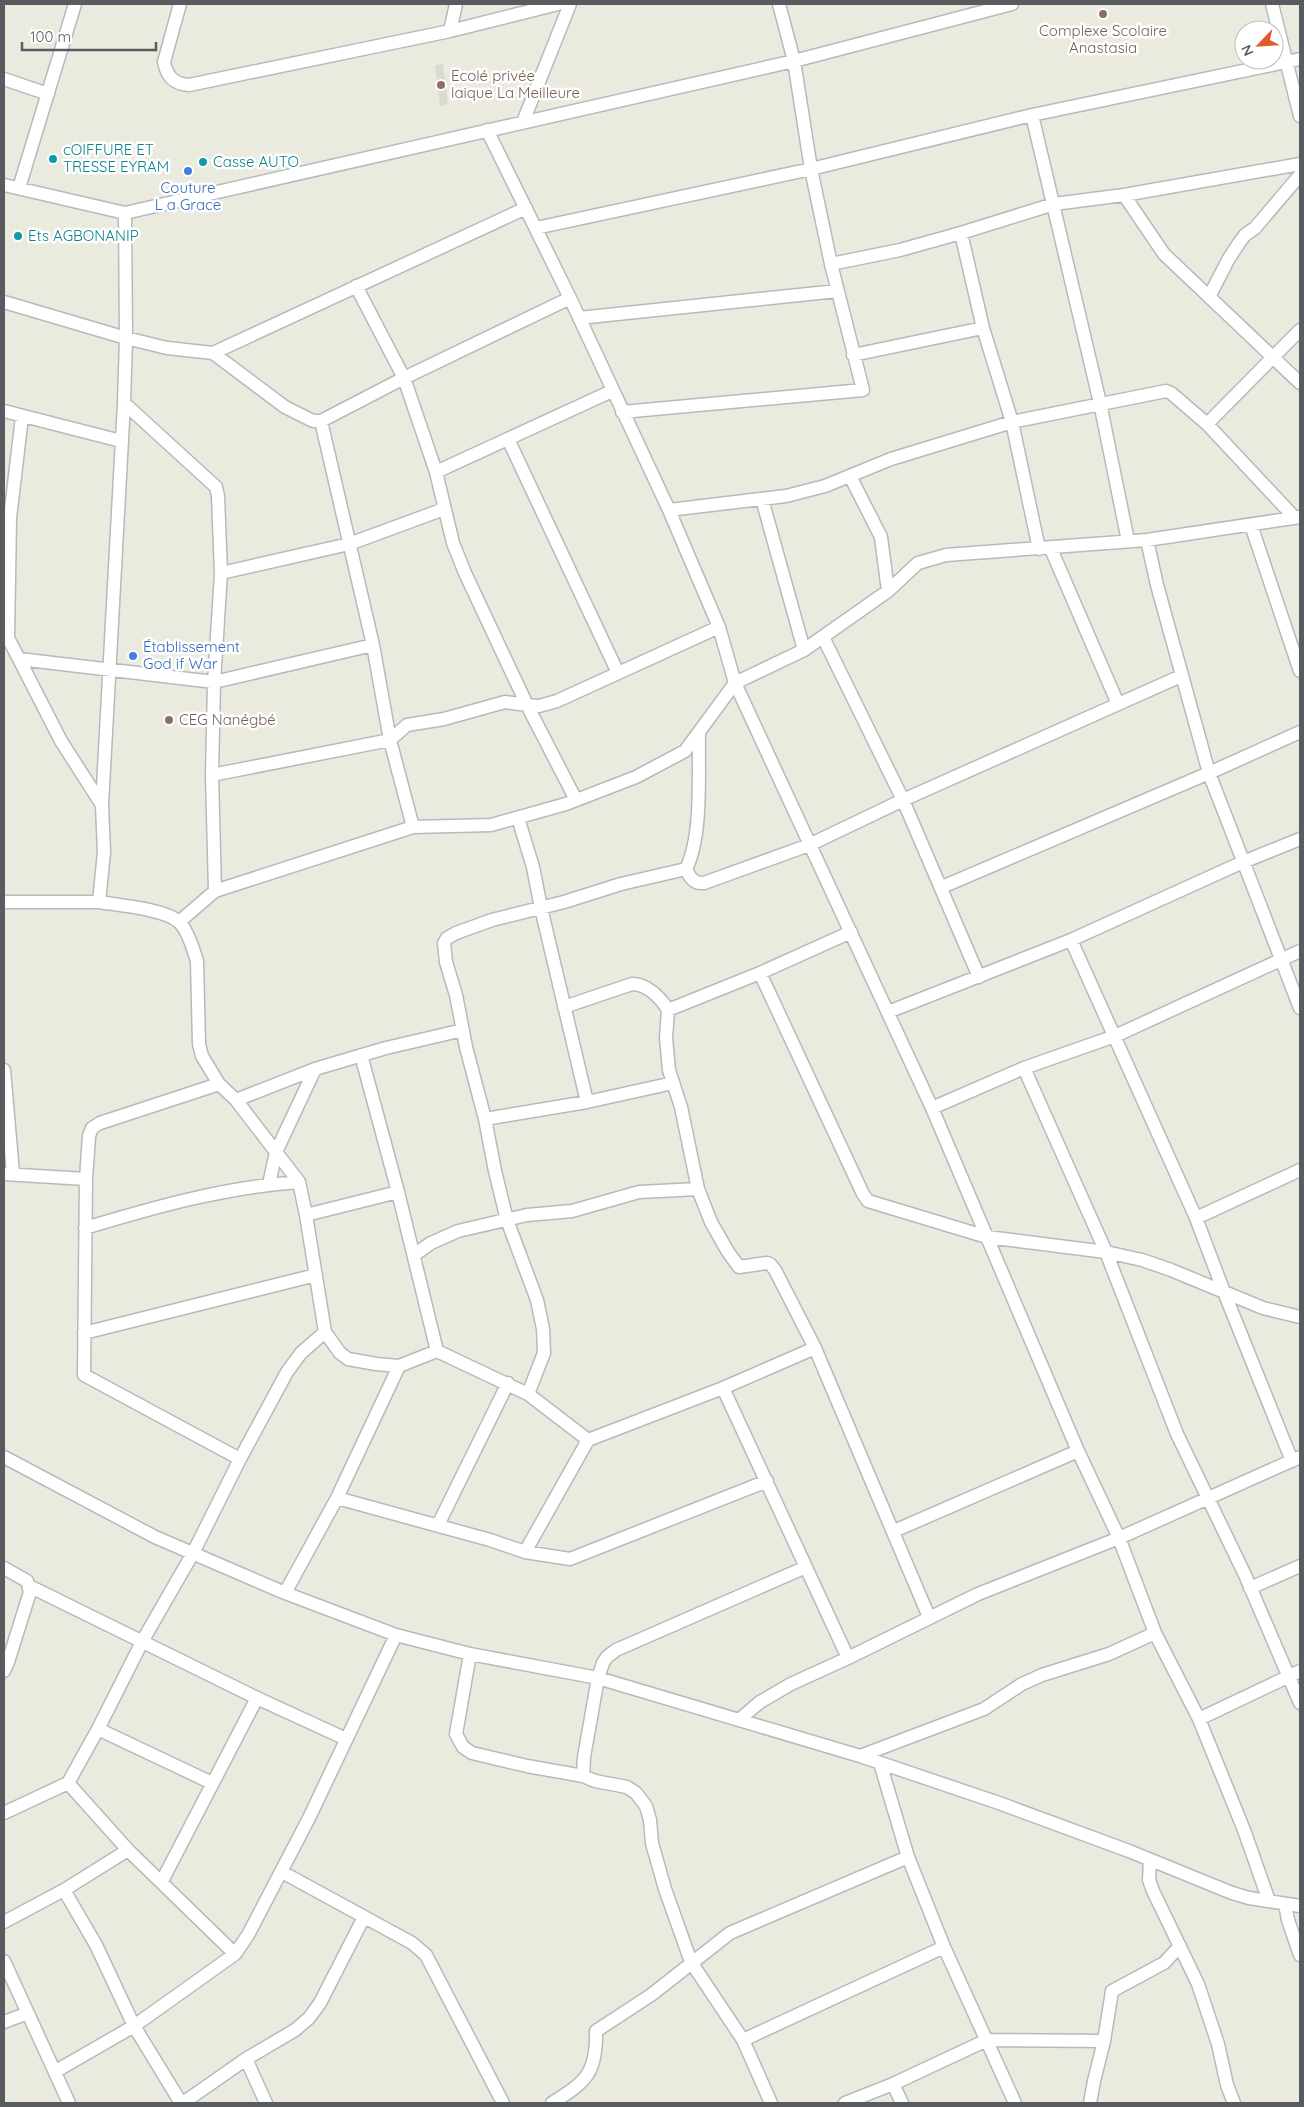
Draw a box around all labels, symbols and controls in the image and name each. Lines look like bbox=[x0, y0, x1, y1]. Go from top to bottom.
marker: Complexe Scolaire Anastasia bbox=[1097, 8, 1109, 20]
scale bar bbox=[22, 20, 156, 52]
north arrow bbox=[1234, 20, 1284, 70]
place label: Complexe Scolaire Anastasia bbox=[1039, 21, 1167, 57]
text: 100 m bbox=[30, 27, 71, 46]
text: N bbox=[1237, 42, 1258, 59]
place label: Ecolé privée laique La Meilleure bbox=[451, 66, 580, 102]
marker: Ecolé privée laique La Meilleure bbox=[435, 79, 447, 91]
place label: cOIFFURE ET TRESSE EYRAM bbox=[63, 140, 169, 176]
place label: Casse AUTO bbox=[213, 152, 299, 171]
marker: cOIFFURE ET TRESSE EYRAM bbox=[47, 153, 59, 165]
marker: Casse AUTO bbox=[197, 156, 209, 168]
marker: Couture L a Grace bbox=[182, 165, 194, 177]
place label: Couture L a Grace bbox=[155, 178, 221, 214]
place label: Ets AGBONANIP bbox=[28, 226, 139, 245]
marker: Ets AGBONANIP bbox=[12, 230, 24, 242]
place label: Établissement God if War bbox=[143, 637, 240, 673]
marker: Établissement God if War bbox=[127, 650, 139, 662]
place label: CEG Nanégbé bbox=[179, 710, 276, 729]
marker: CEG Nanégbé bbox=[163, 714, 175, 726]

